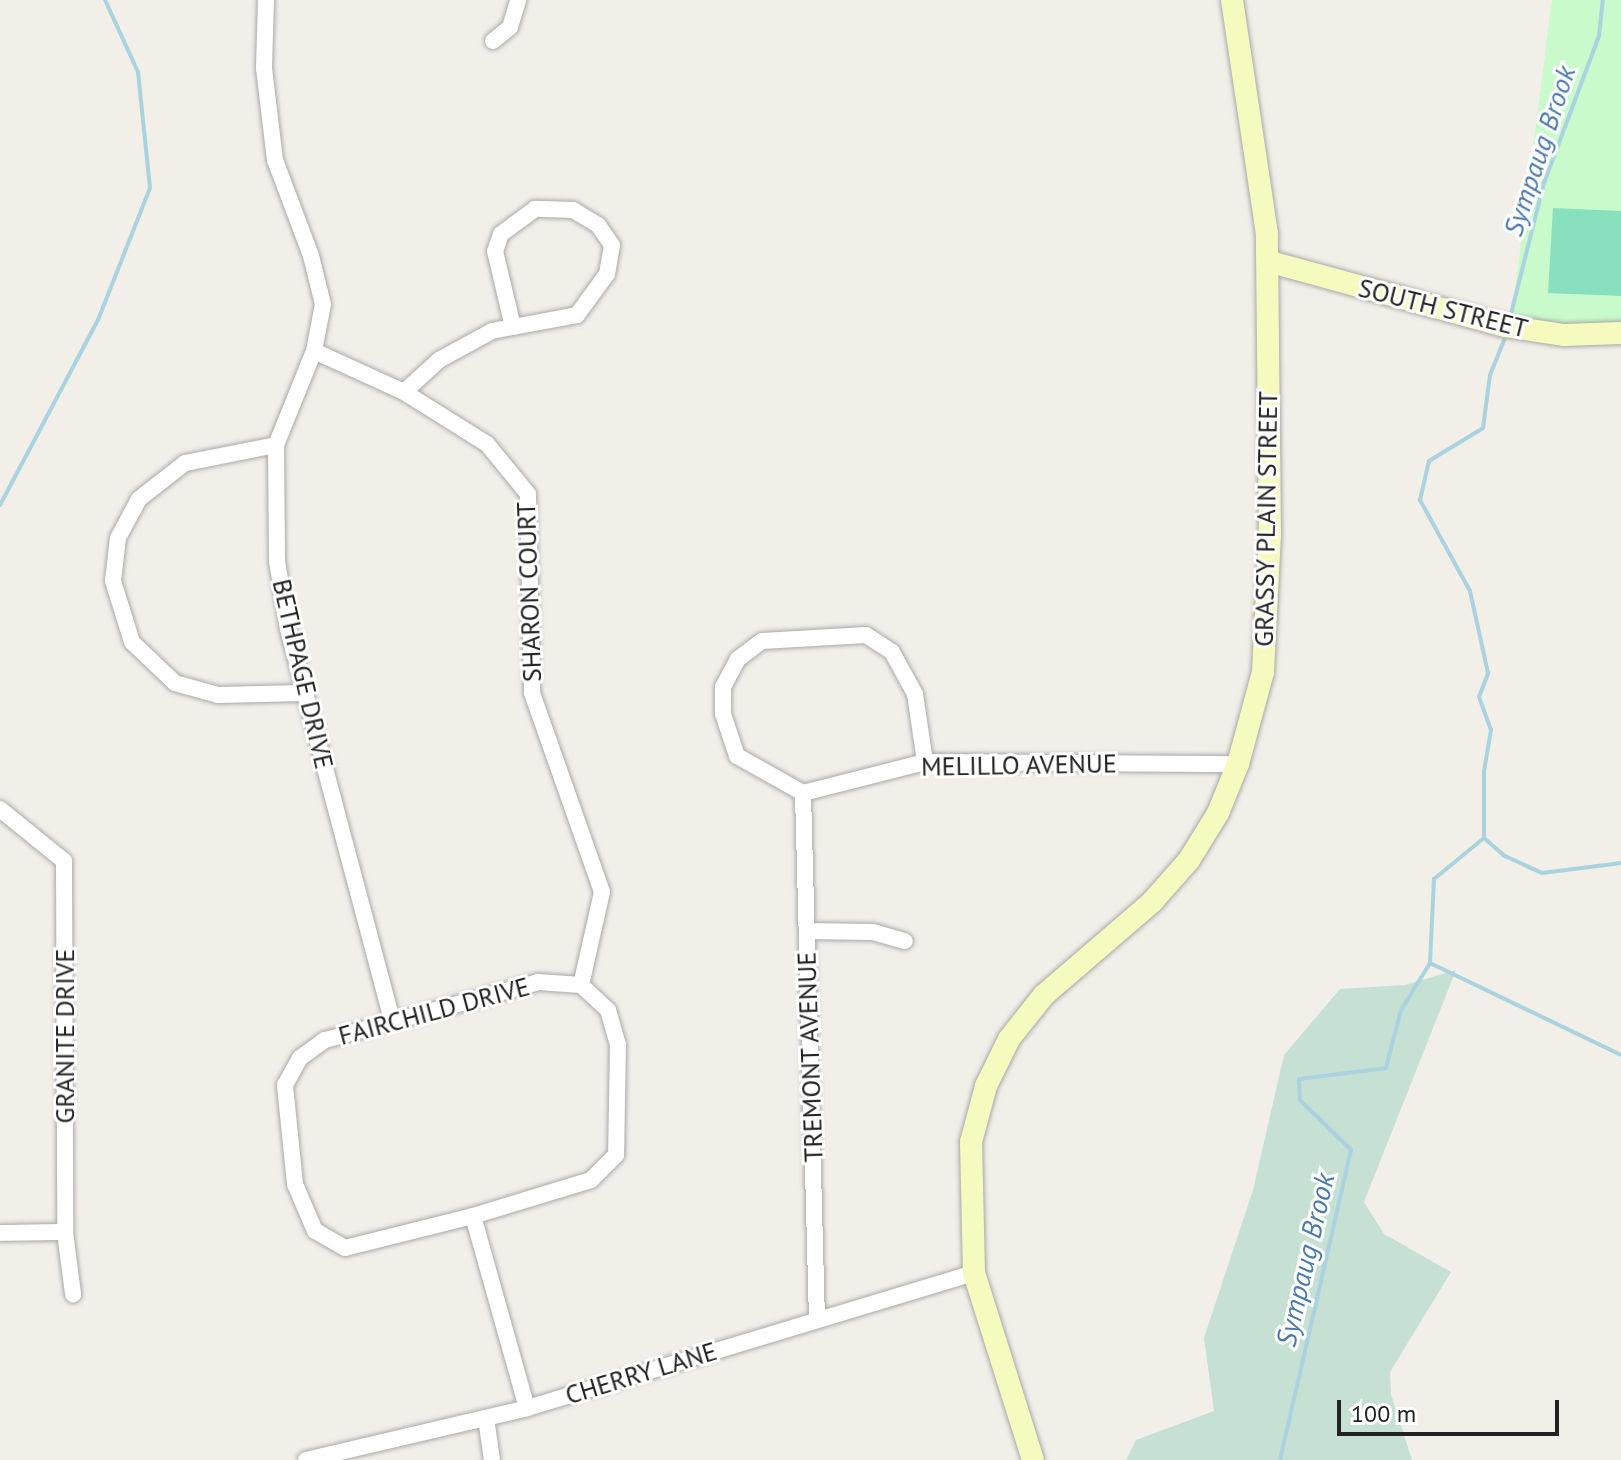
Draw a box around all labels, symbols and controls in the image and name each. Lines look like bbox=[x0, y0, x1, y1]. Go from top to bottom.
water label: Sympaug Brook bbox=[1496, 62, 1582, 240]
street label: SOUTH STREET bbox=[1355, 272, 1531, 344]
street label: GRASSY PLAIN STREET bbox=[1248, 391, 1284, 647]
street label: SHARON COURT bbox=[510, 501, 548, 683]
street label: BETHPAGE DRIVE bbox=[266, 576, 340, 772]
street label: MELILLO AVENUE bbox=[920, 748, 1118, 782]
street label: GRANITE DRIVE bbox=[49, 948, 81, 1124]
street label: TREMONT AVENUE bbox=[791, 950, 829, 1164]
street label: FAIRCHILD DRIVE bbox=[335, 970, 533, 1052]
water label: Sympaug Brook bbox=[1269, 1170, 1341, 1350]
street label: CHERRY LANE bbox=[561, 1335, 721, 1411]
scale bar bbox=[1341, 1384, 1563, 1434]
text: 100 m bbox=[1351, 1398, 1416, 1429]

